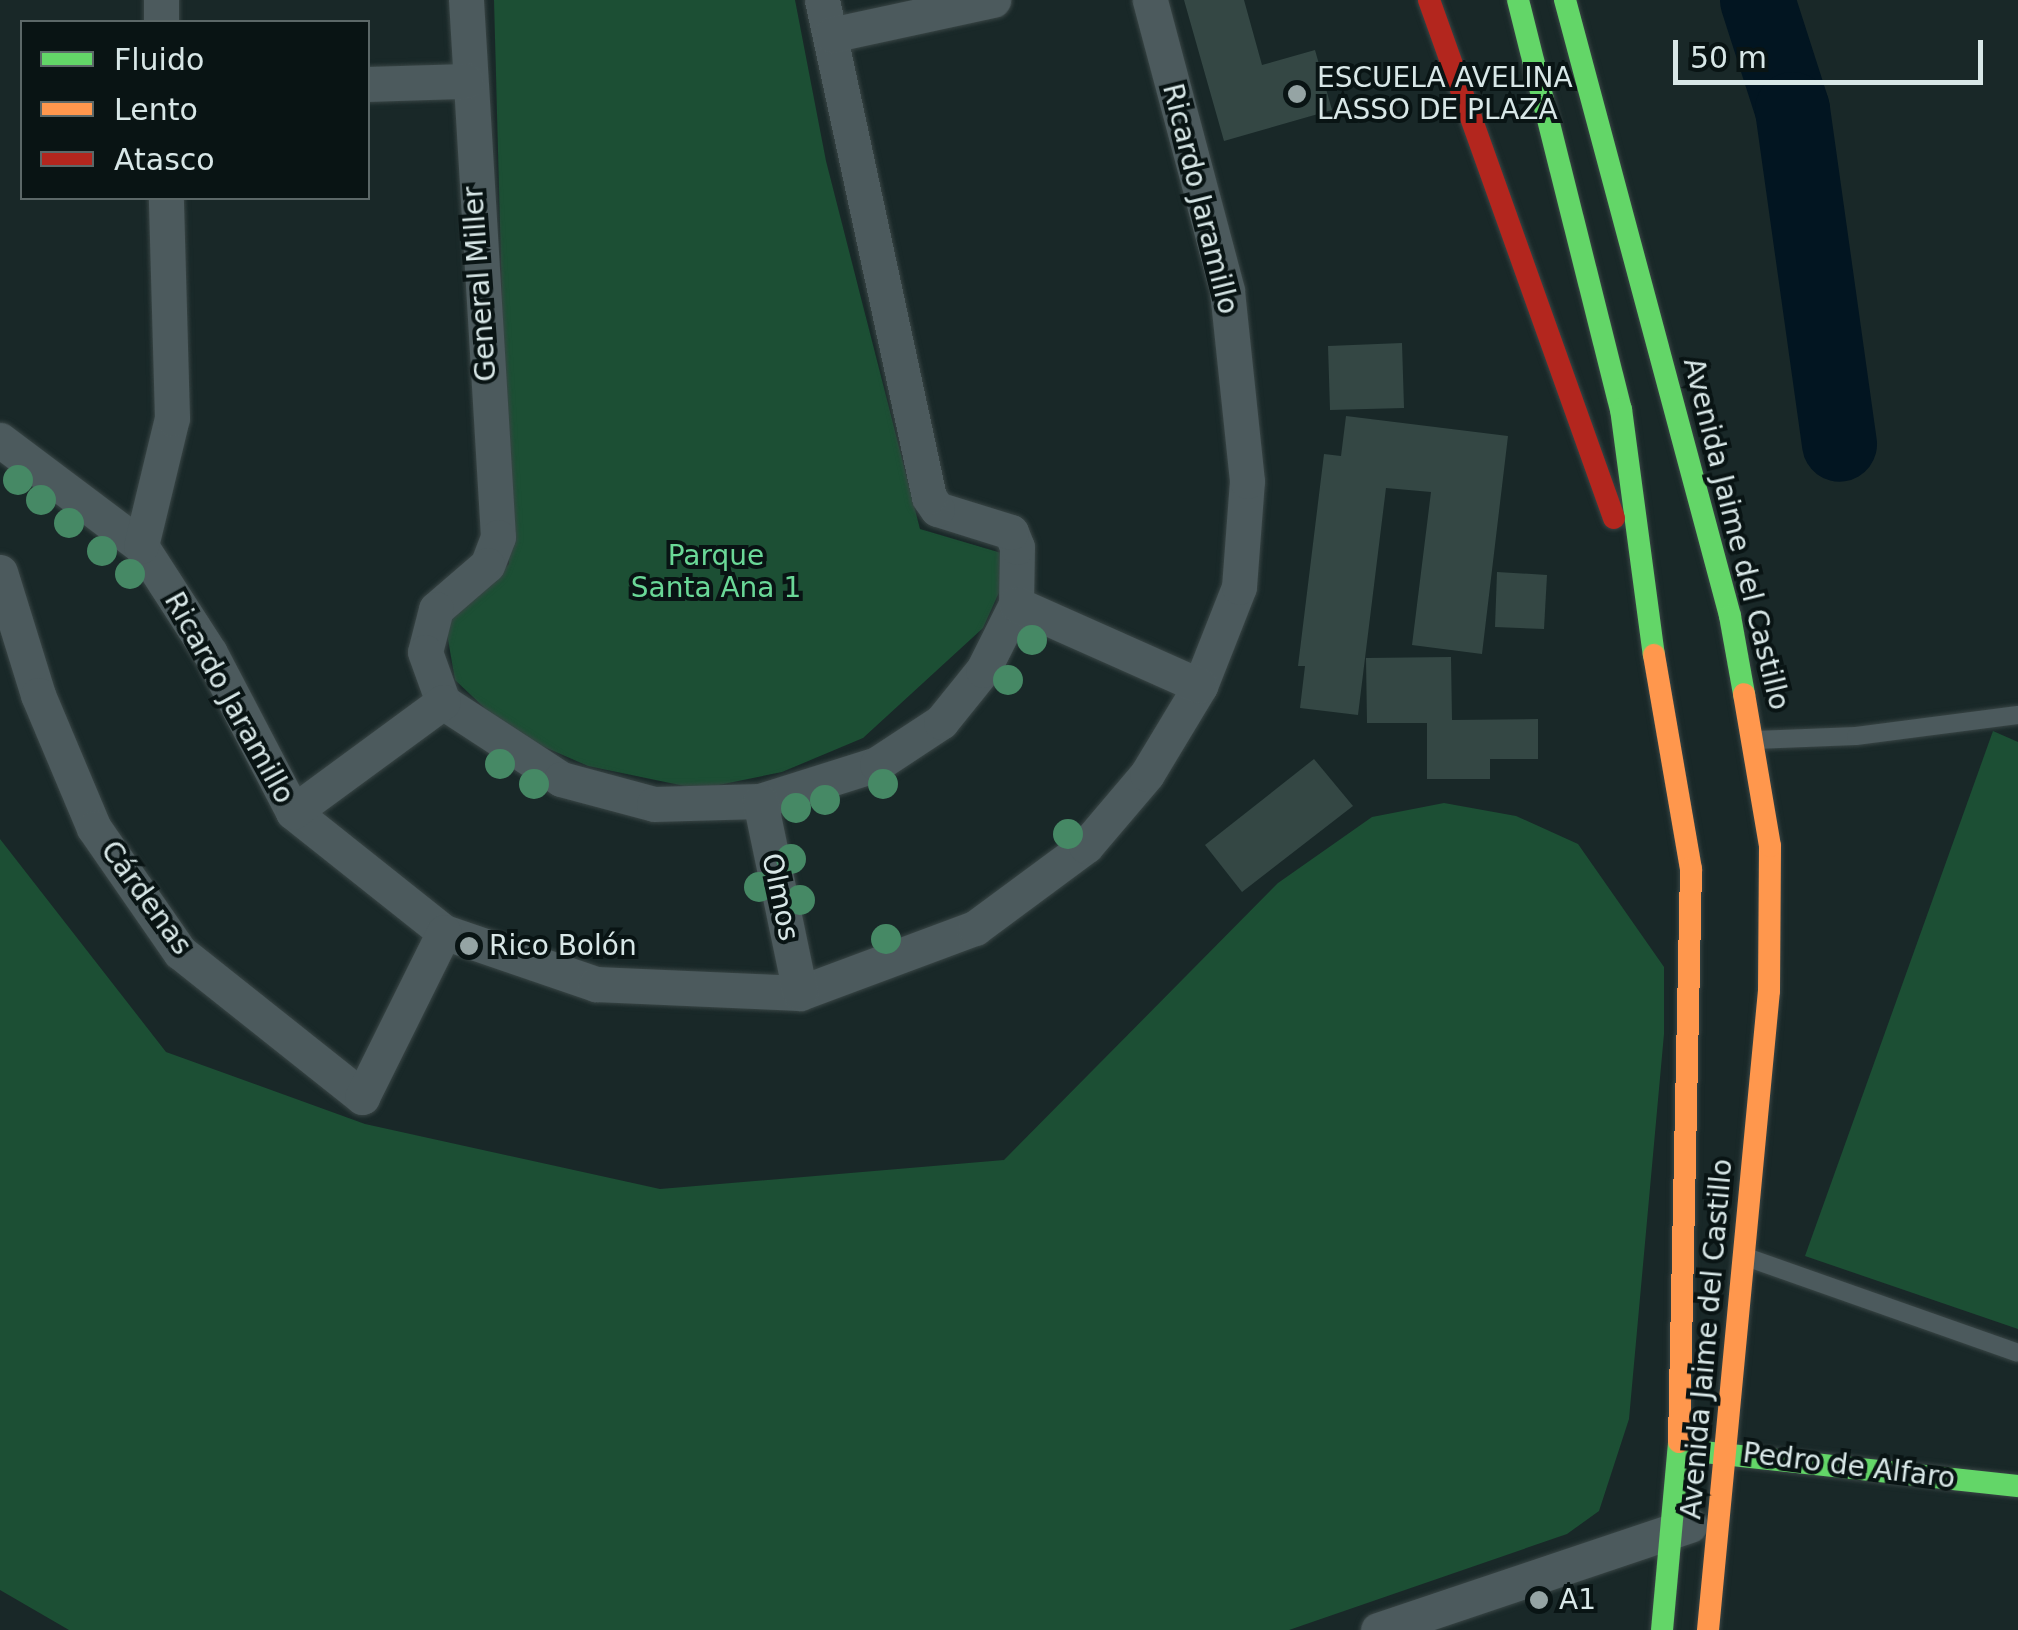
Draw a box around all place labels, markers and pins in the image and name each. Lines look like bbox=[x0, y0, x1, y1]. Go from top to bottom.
place label: ESCUELA AVELINA LASSO DE PLAZA bbox=[1317, 61, 1573, 127]
marker: ESCUELA AVELINA LASSO DE PLAZA bbox=[1286, 83, 1308, 105]
place label: Rico Bolón bbox=[489, 929, 637, 963]
marker: Rico Bolón bbox=[458, 935, 480, 957]
place label: A1 bbox=[1559, 1583, 1596, 1617]
marker: A1 bbox=[1528, 1589, 1550, 1611]

